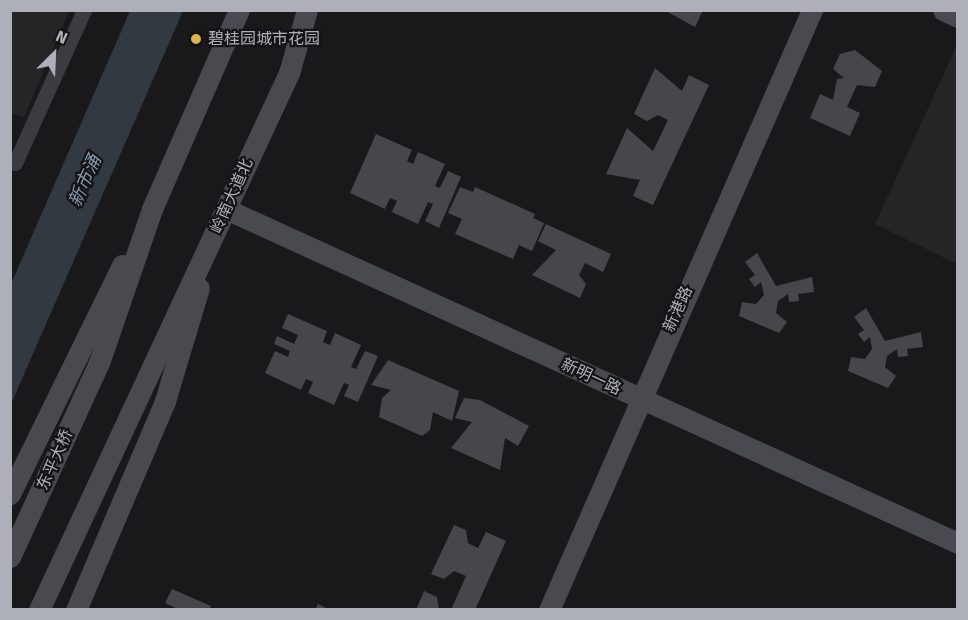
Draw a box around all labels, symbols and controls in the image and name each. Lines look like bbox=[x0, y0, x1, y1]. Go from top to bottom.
north arrow bbox=[24, 24, 84, 84]
text: N bbox=[53, 26, 70, 48]
place label: 碧桂园城市花园 bbox=[208, 29, 320, 49]
marker: 碧桂园城市花园 bbox=[189, 32, 203, 46]
water label: 新市涌 bbox=[64, 152, 106, 210]
street label: 岭南大道北 bbox=[207, 156, 257, 236]
street label: 新港路 bbox=[659, 283, 697, 335]
street label: 新明一路 bbox=[558, 355, 624, 399]
street label: 东平大桥 bbox=[33, 427, 77, 493]

